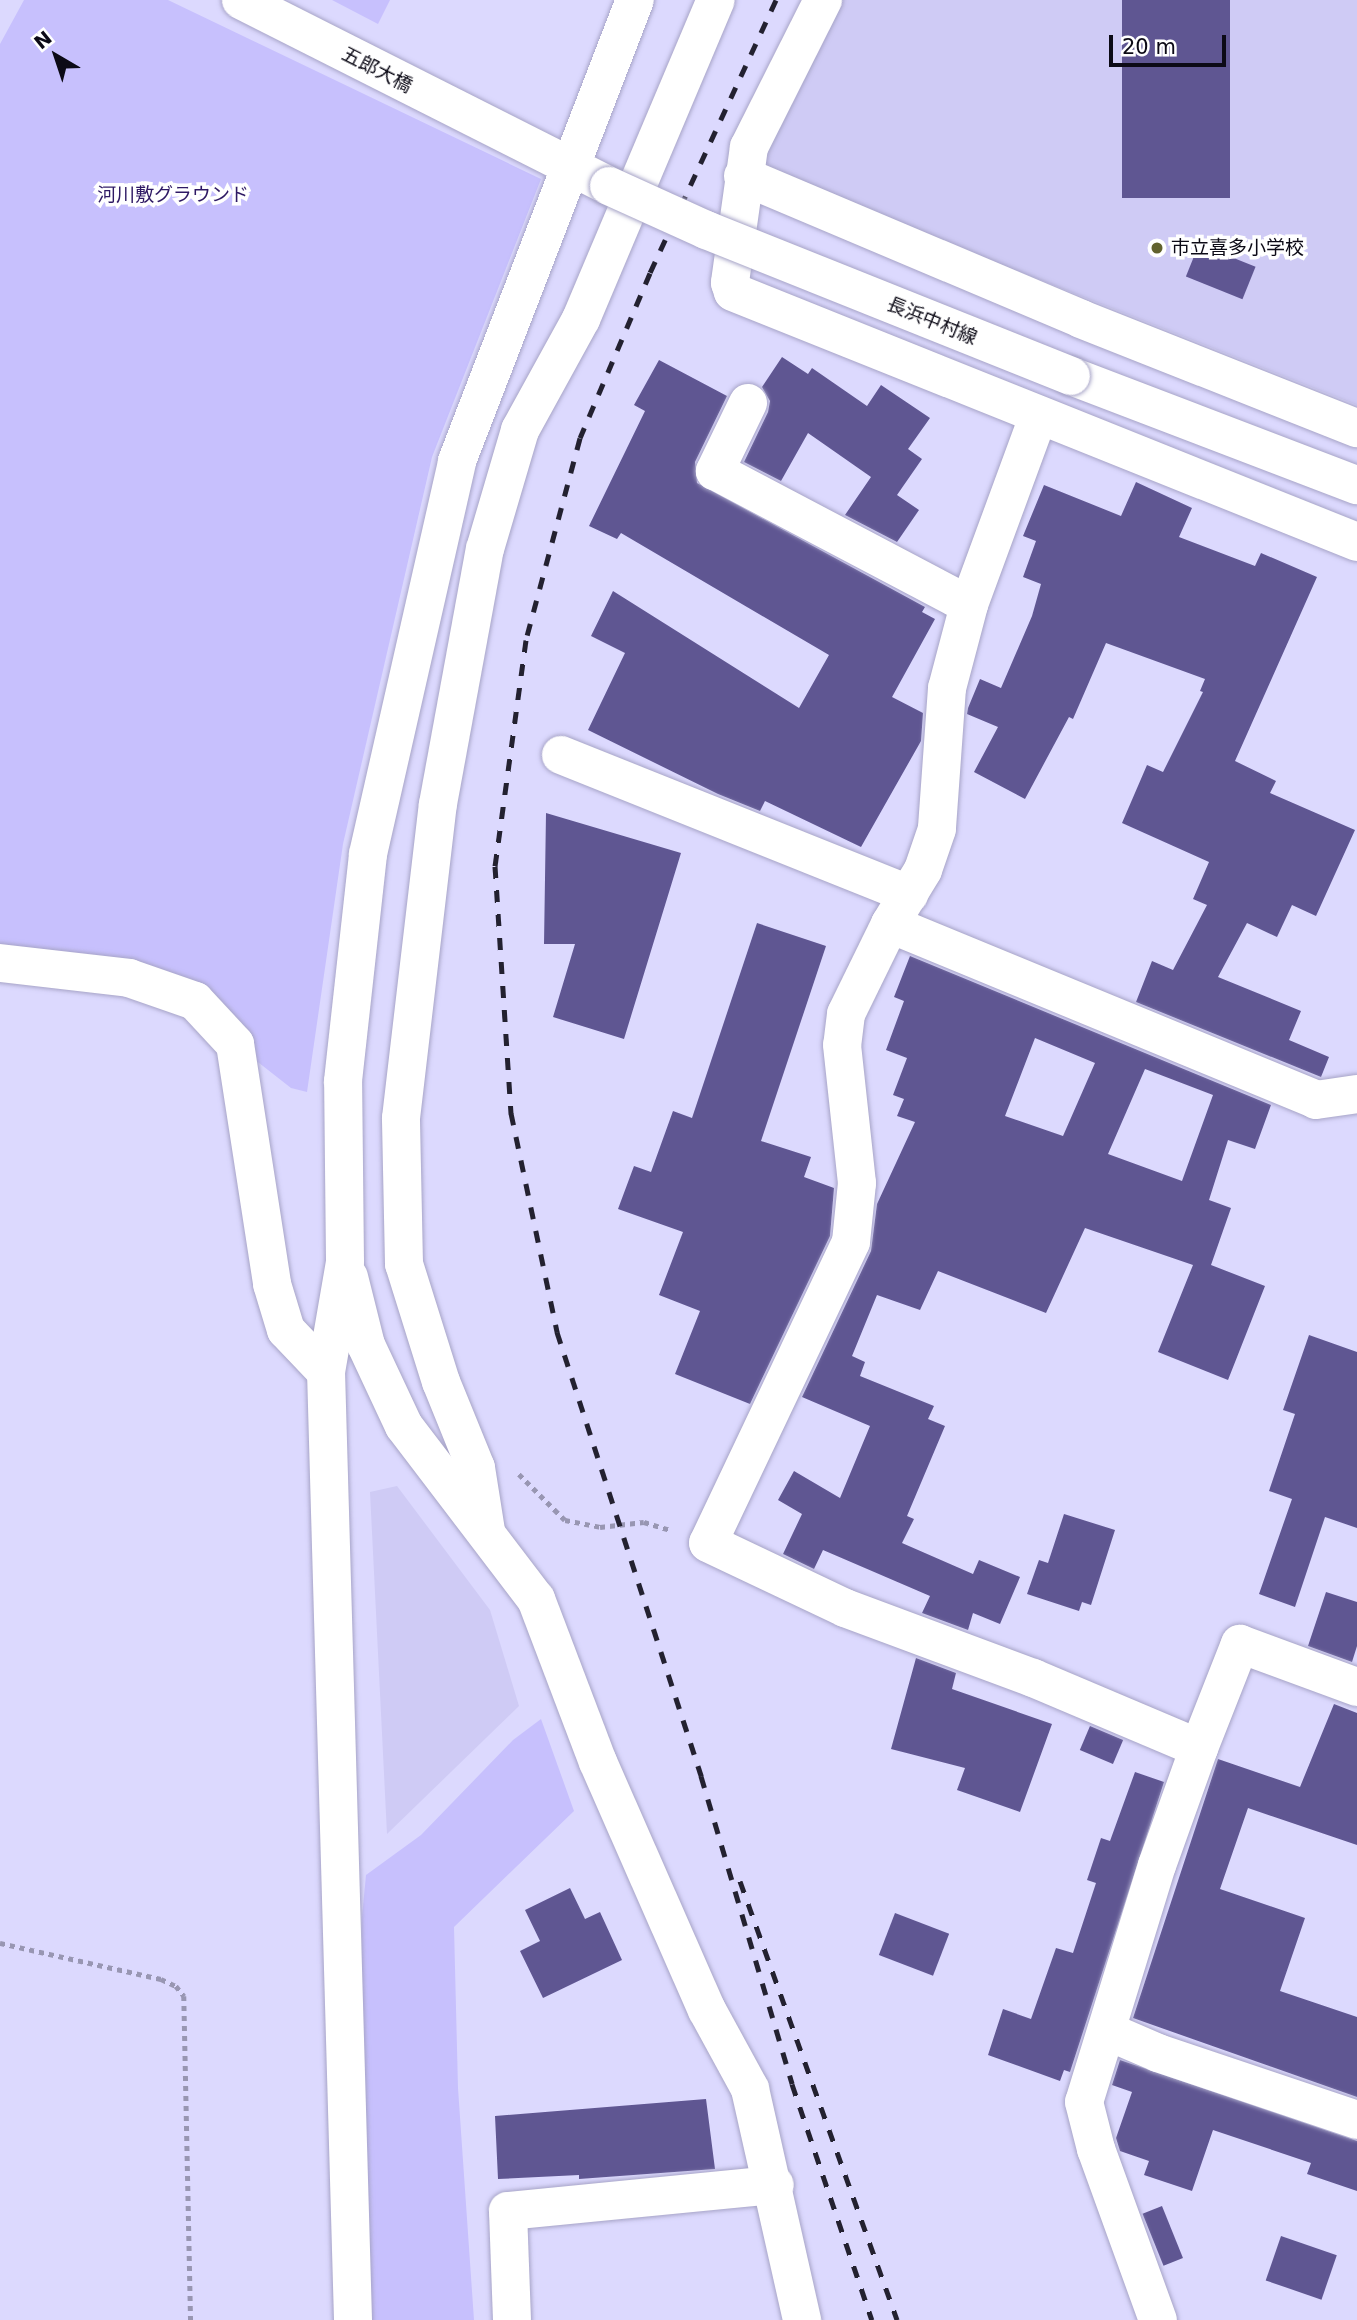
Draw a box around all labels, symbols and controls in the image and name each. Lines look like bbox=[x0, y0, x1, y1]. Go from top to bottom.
north arrow bbox=[21, 21, 91, 91]
scale bar bbox=[1112, 21, 1229, 65]
text: N bbox=[30, 26, 56, 53]
text: 20 m bbox=[1122, 35, 1176, 59]
street label: 五郎大橋 bbox=[338, 43, 416, 97]
park label: 河川敷グラウンド bbox=[97, 184, 249, 206]
place label: 市立喜多小学校 bbox=[1171, 237, 1304, 259]
marker: 市立喜多小学校 bbox=[1149, 240, 1165, 256]
street label: 長浜中村線 bbox=[884, 293, 980, 349]

